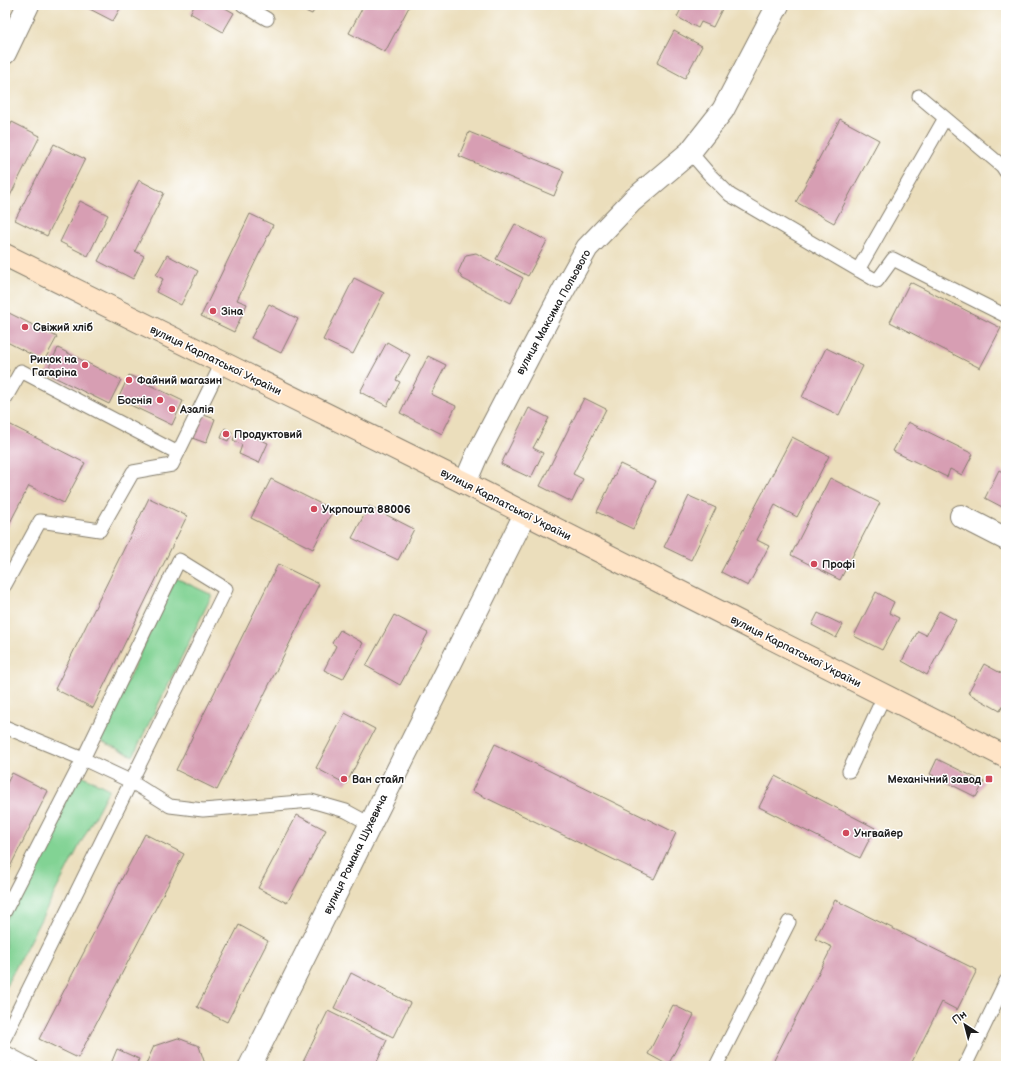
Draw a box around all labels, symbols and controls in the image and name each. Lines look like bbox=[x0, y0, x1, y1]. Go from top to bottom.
street label: вулиця Максима Польового bbox=[514, 247, 593, 377]
place label: Зіна bbox=[221, 305, 244, 318]
marker: Зіна bbox=[208, 306, 218, 316]
place label: Свіжий хліб bbox=[33, 321, 94, 334]
marker: Свіжий хліб bbox=[20, 322, 30, 332]
street label: вулиця Карпатської України bbox=[148, 323, 284, 398]
place label: Ринок на Гагаріна bbox=[30, 353, 78, 379]
marker: Ринок на Гагаріна bbox=[80, 360, 90, 370]
place label: Файний магазин bbox=[137, 374, 222, 387]
marker: Файний магазин bbox=[124, 375, 134, 385]
place label: Боснія bbox=[117, 394, 152, 407]
marker: Боснія bbox=[155, 395, 165, 405]
place label: Азалія bbox=[179, 403, 214, 416]
marker: Азалія bbox=[167, 404, 177, 414]
place label: Продуктовий bbox=[234, 428, 302, 441]
marker: Продуктовий bbox=[221, 429, 231, 439]
street label: вулиця Карпатської України bbox=[438, 466, 573, 543]
place label: Укрпошта 88006 bbox=[322, 503, 411, 516]
marker: Укрпошта 88006 bbox=[309, 504, 319, 514]
place label: Профі bbox=[822, 558, 855, 571]
marker: Профі bbox=[809, 559, 819, 569]
street label: вулиця Карпатської України bbox=[728, 613, 863, 690]
place label: Ван стайл bbox=[352, 773, 404, 786]
place label: Механічний завод bbox=[888, 773, 981, 786]
marker: Ван стайл bbox=[339, 774, 349, 784]
marker: Механічний завод bbox=[984, 774, 994, 784]
street label: вулиця Романа Шухевича bbox=[321, 792, 390, 916]
place label: Унгвайер bbox=[854, 827, 903, 840]
marker: Унгвайер bbox=[841, 828, 851, 838]
north arrow bbox=[945, 1005, 985, 1045]
text: Пн bbox=[950, 1008, 969, 1027]

